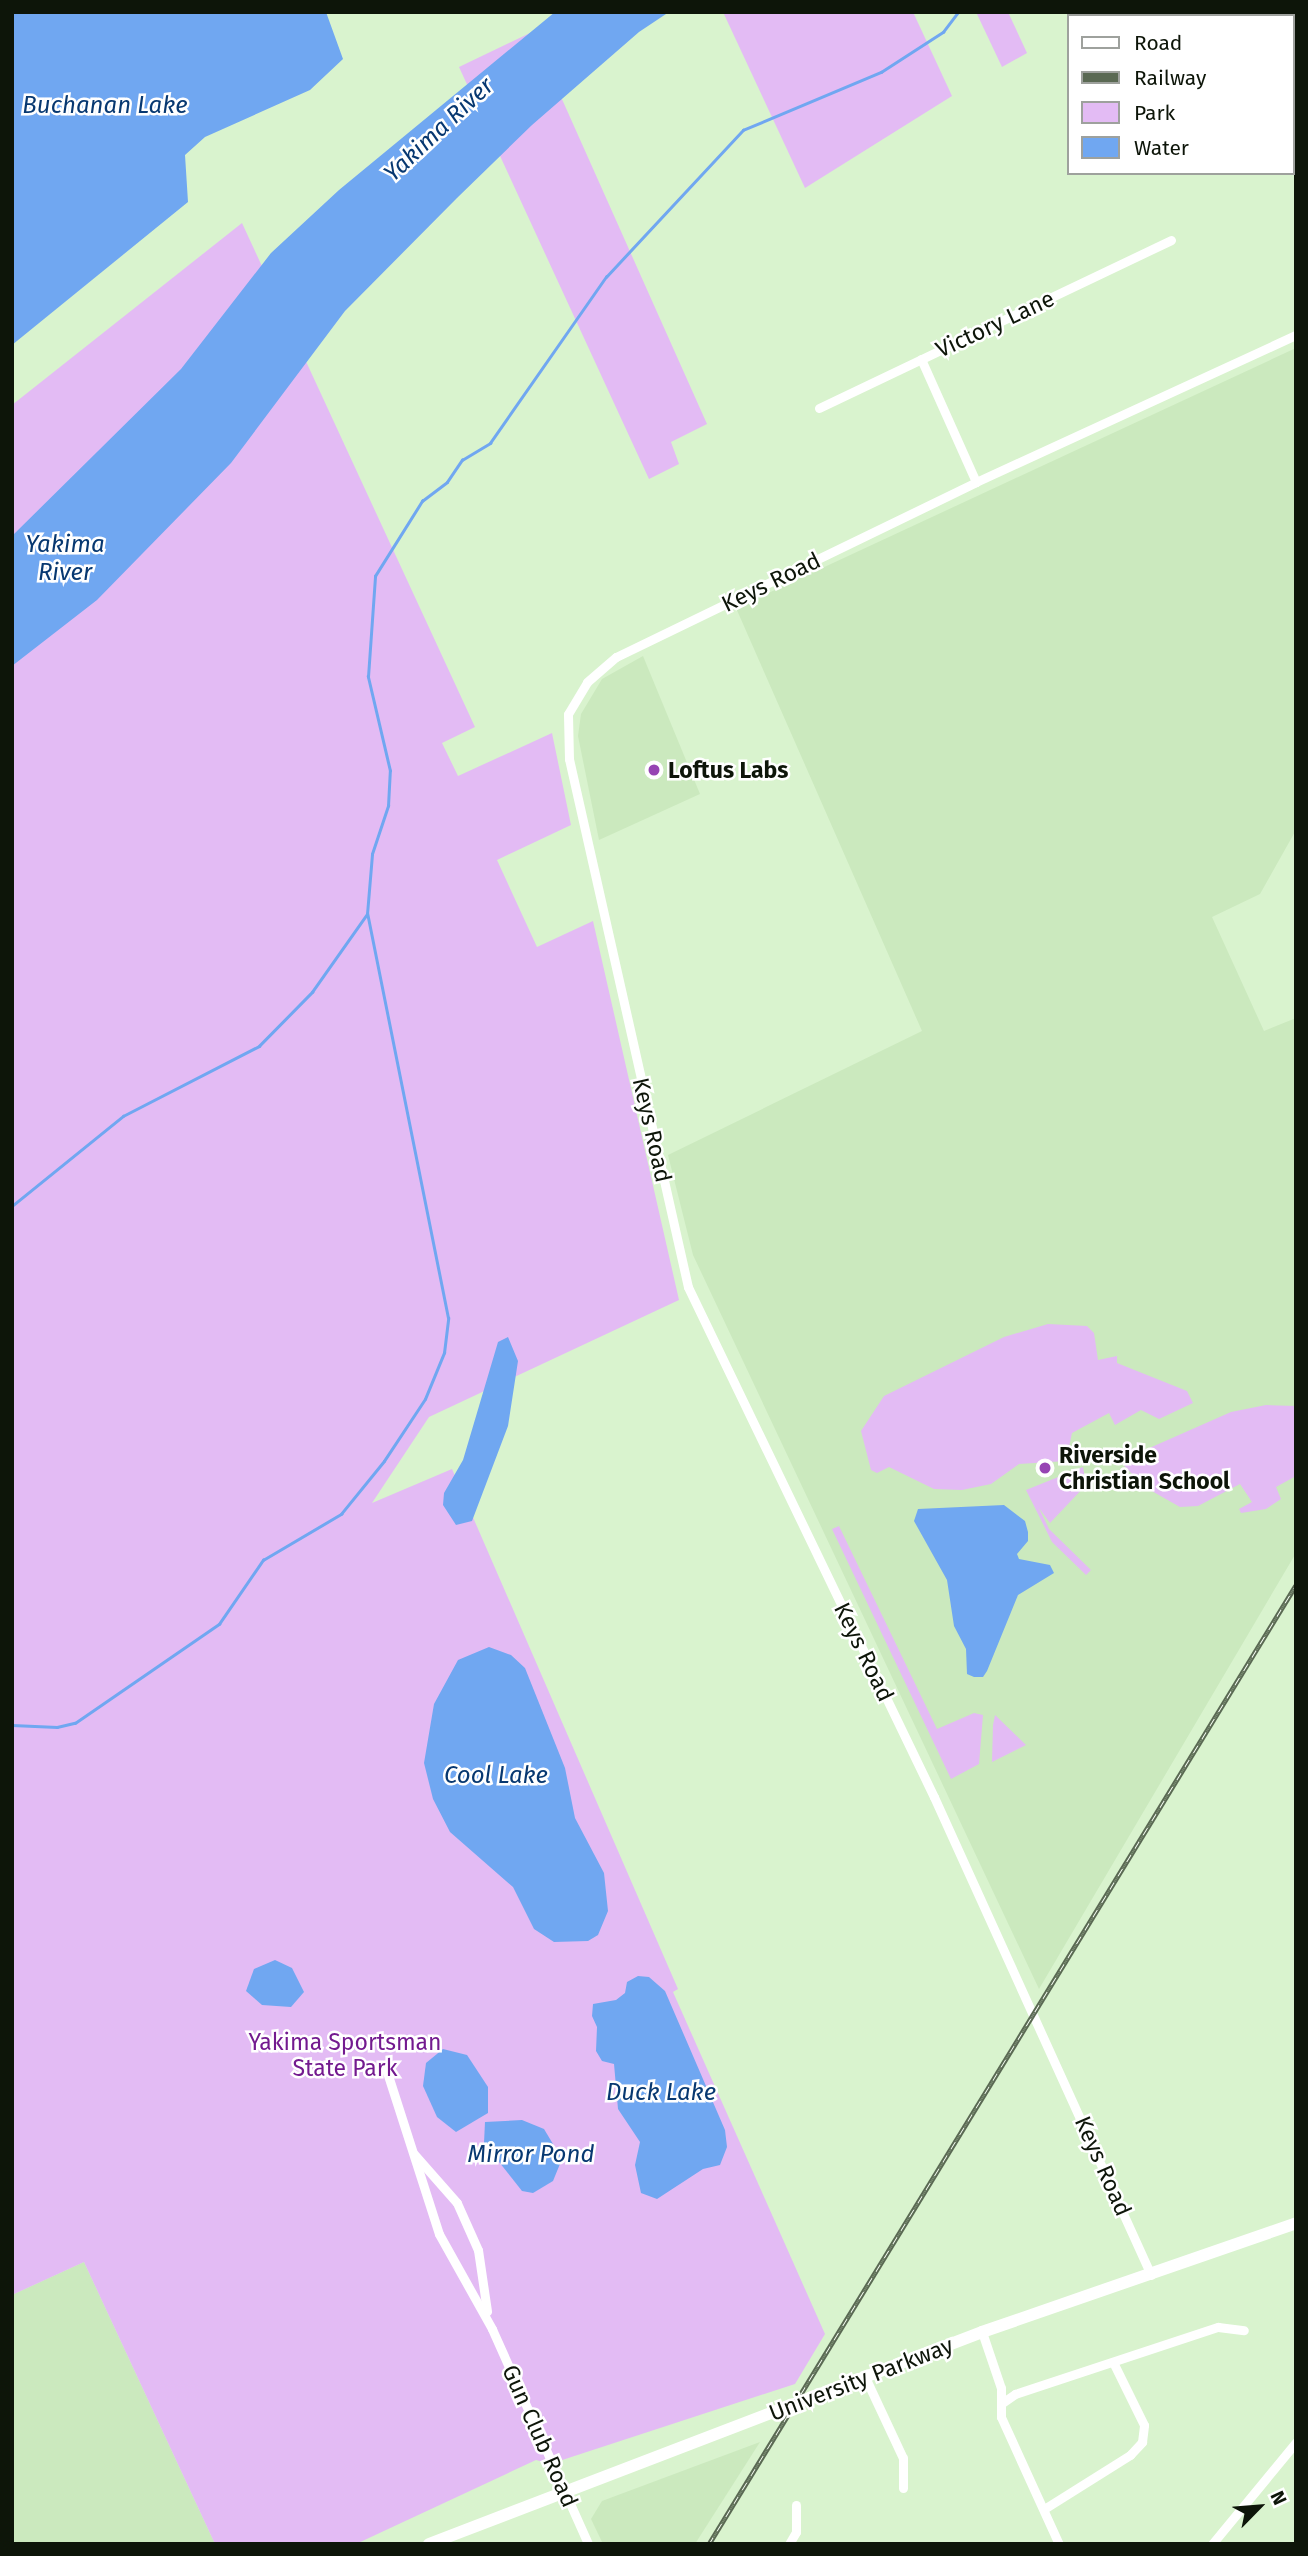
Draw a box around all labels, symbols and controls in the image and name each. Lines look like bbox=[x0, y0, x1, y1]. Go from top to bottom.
legend bbox=[1066, 14, 1294, 175]
text: Road bbox=[1134, 30, 1182, 56]
text: Railway bbox=[1134, 65, 1206, 91]
water label: Yakima River bbox=[378, 72, 500, 188]
water label: Buchanan Lake bbox=[22, 92, 188, 120]
text: Park bbox=[1134, 100, 1175, 126]
text: Water bbox=[1134, 135, 1189, 161]
street label: Victory Lane bbox=[931, 285, 1059, 363]
water label: Yakima River bbox=[25, 531, 105, 587]
street label: Keys Road bbox=[717, 546, 825, 618]
place label: Loftus Labs bbox=[668, 756, 788, 784]
marker: Loftus Labs bbox=[646, 762, 662, 778]
street label: Keys Road bbox=[627, 1075, 677, 1185]
place label: Riverside Christian School bbox=[1059, 1441, 1230, 1495]
marker: Riverside Christian School bbox=[1037, 1460, 1053, 1476]
street label: Keys Road bbox=[828, 1598, 900, 1706]
water label: Cool Lake bbox=[444, 1762, 548, 1790]
park label: Yakima Sportsman State Park bbox=[248, 2028, 442, 2082]
water label: Duck Lake bbox=[606, 2079, 716, 2107]
street label: Keys Road bbox=[1069, 2112, 1137, 2220]
water label: Mirror Pond bbox=[468, 2141, 594, 2169]
street label: University Parkway bbox=[765, 2331, 957, 2427]
street label: Gun Club Road bbox=[496, 2360, 584, 2512]
north arrow bbox=[1224, 2472, 1294, 2542]
text: N bbox=[1265, 2487, 1292, 2508]

